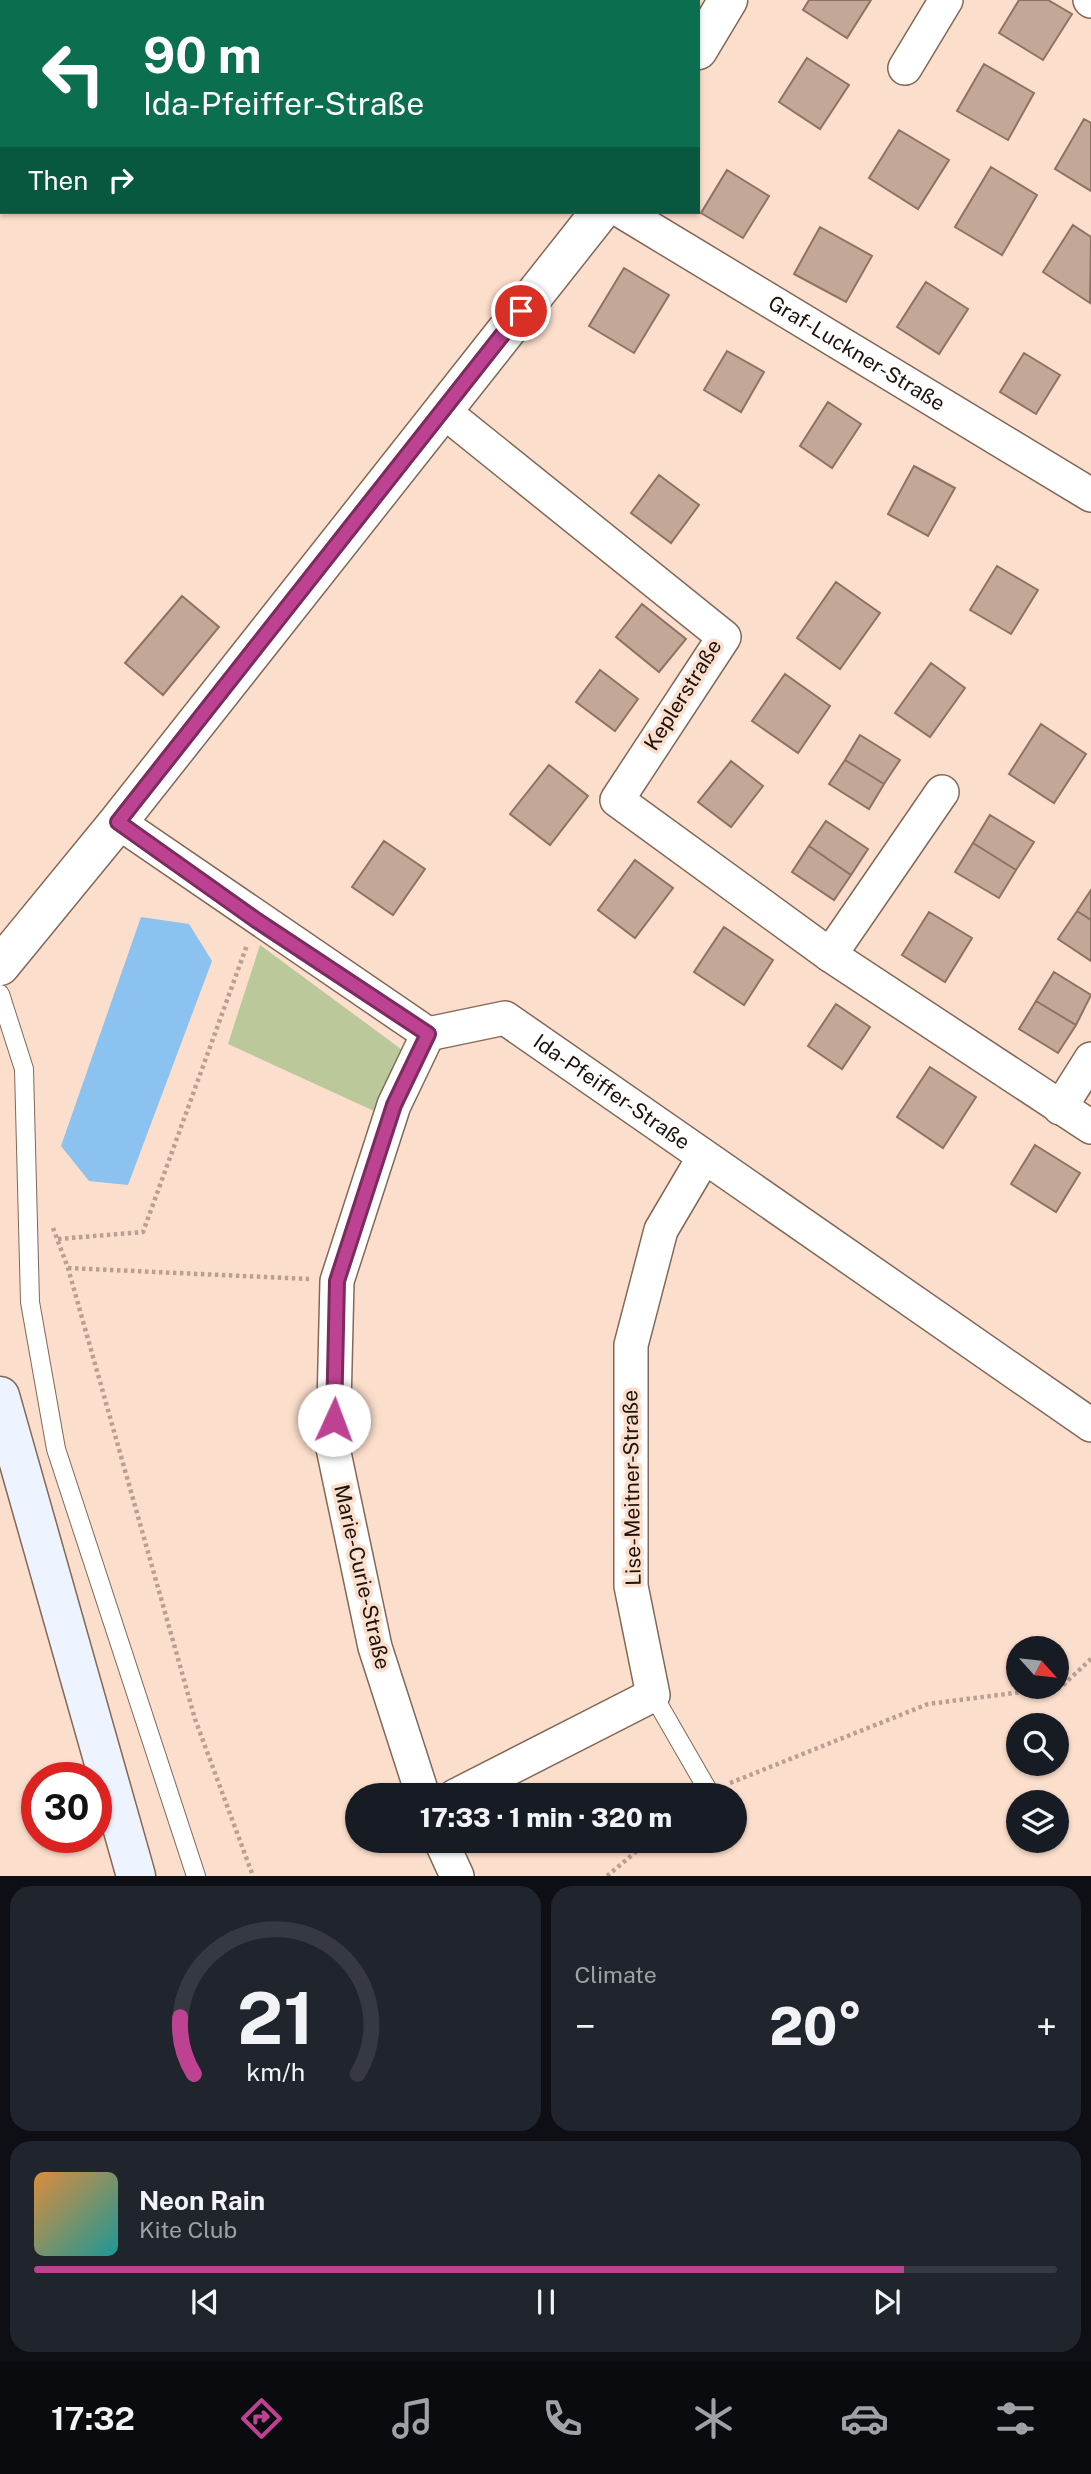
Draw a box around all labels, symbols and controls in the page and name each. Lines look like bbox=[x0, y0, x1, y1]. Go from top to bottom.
text: 90 m bbox=[143, 26, 262, 84]
icon: left bbox=[28, 28, 119, 119]
text: Ida-Pfeiffer-Straße bbox=[143, 85, 424, 122]
icon: right bbox=[102, 161, 140, 199]
text: Then bbox=[28, 165, 88, 196]
pin bbox=[491, 281, 551, 341]
street label: Graf-Luckner-Straße bbox=[764, 290, 950, 416]
icon: arrive bbox=[502, 292, 540, 330]
street label: Keplerstraße bbox=[639, 635, 727, 755]
street label: Ida-Pfeiffer-Straße bbox=[529, 1029, 695, 1155]
position arrow bbox=[297, 1383, 371, 1457]
street label: Lise-Meitner-Straße bbox=[617, 1390, 646, 1586]
street label: Marie-Curie-Straße bbox=[329, 1482, 396, 1672]
north arrow bbox=[1006, 1636, 1069, 1699]
map controls bbox=[1006, 1636, 1069, 1853]
button: search bbox=[1006, 1713, 1069, 1776]
speed limit sign: 30 bbox=[21, 1762, 112, 1853]
button: layers bbox=[1006, 1790, 1069, 1853]
text: 17:33 · 1 min · 320 m bbox=[420, 1802, 672, 1833]
text: Climate bbox=[575, 1961, 657, 1988]
text: 21 bbox=[237, 1976, 314, 2061]
text: 20° bbox=[769, 1996, 862, 2057]
text: − bbox=[575, 2004, 596, 2049]
text: + bbox=[1036, 2004, 1057, 2049]
text: km/h bbox=[246, 2057, 305, 2087]
text: Neon Rain bbox=[139, 2185, 265, 2216]
text: Kite Club bbox=[139, 2216, 237, 2243]
icon: previous bbox=[186, 2283, 224, 2321]
icon: pause bbox=[527, 2283, 565, 2321]
icon: next bbox=[868, 2283, 906, 2321]
icon: directions bbox=[237, 2394, 286, 2443]
icon: music bbox=[388, 2394, 437, 2443]
icon: phone bbox=[538, 2394, 587, 2443]
icon: climate bbox=[689, 2394, 738, 2443]
icon: car bbox=[840, 2394, 889, 2443]
icon: filters bbox=[991, 2394, 1040, 2443]
text: 17:32 bbox=[51, 2400, 135, 2437]

